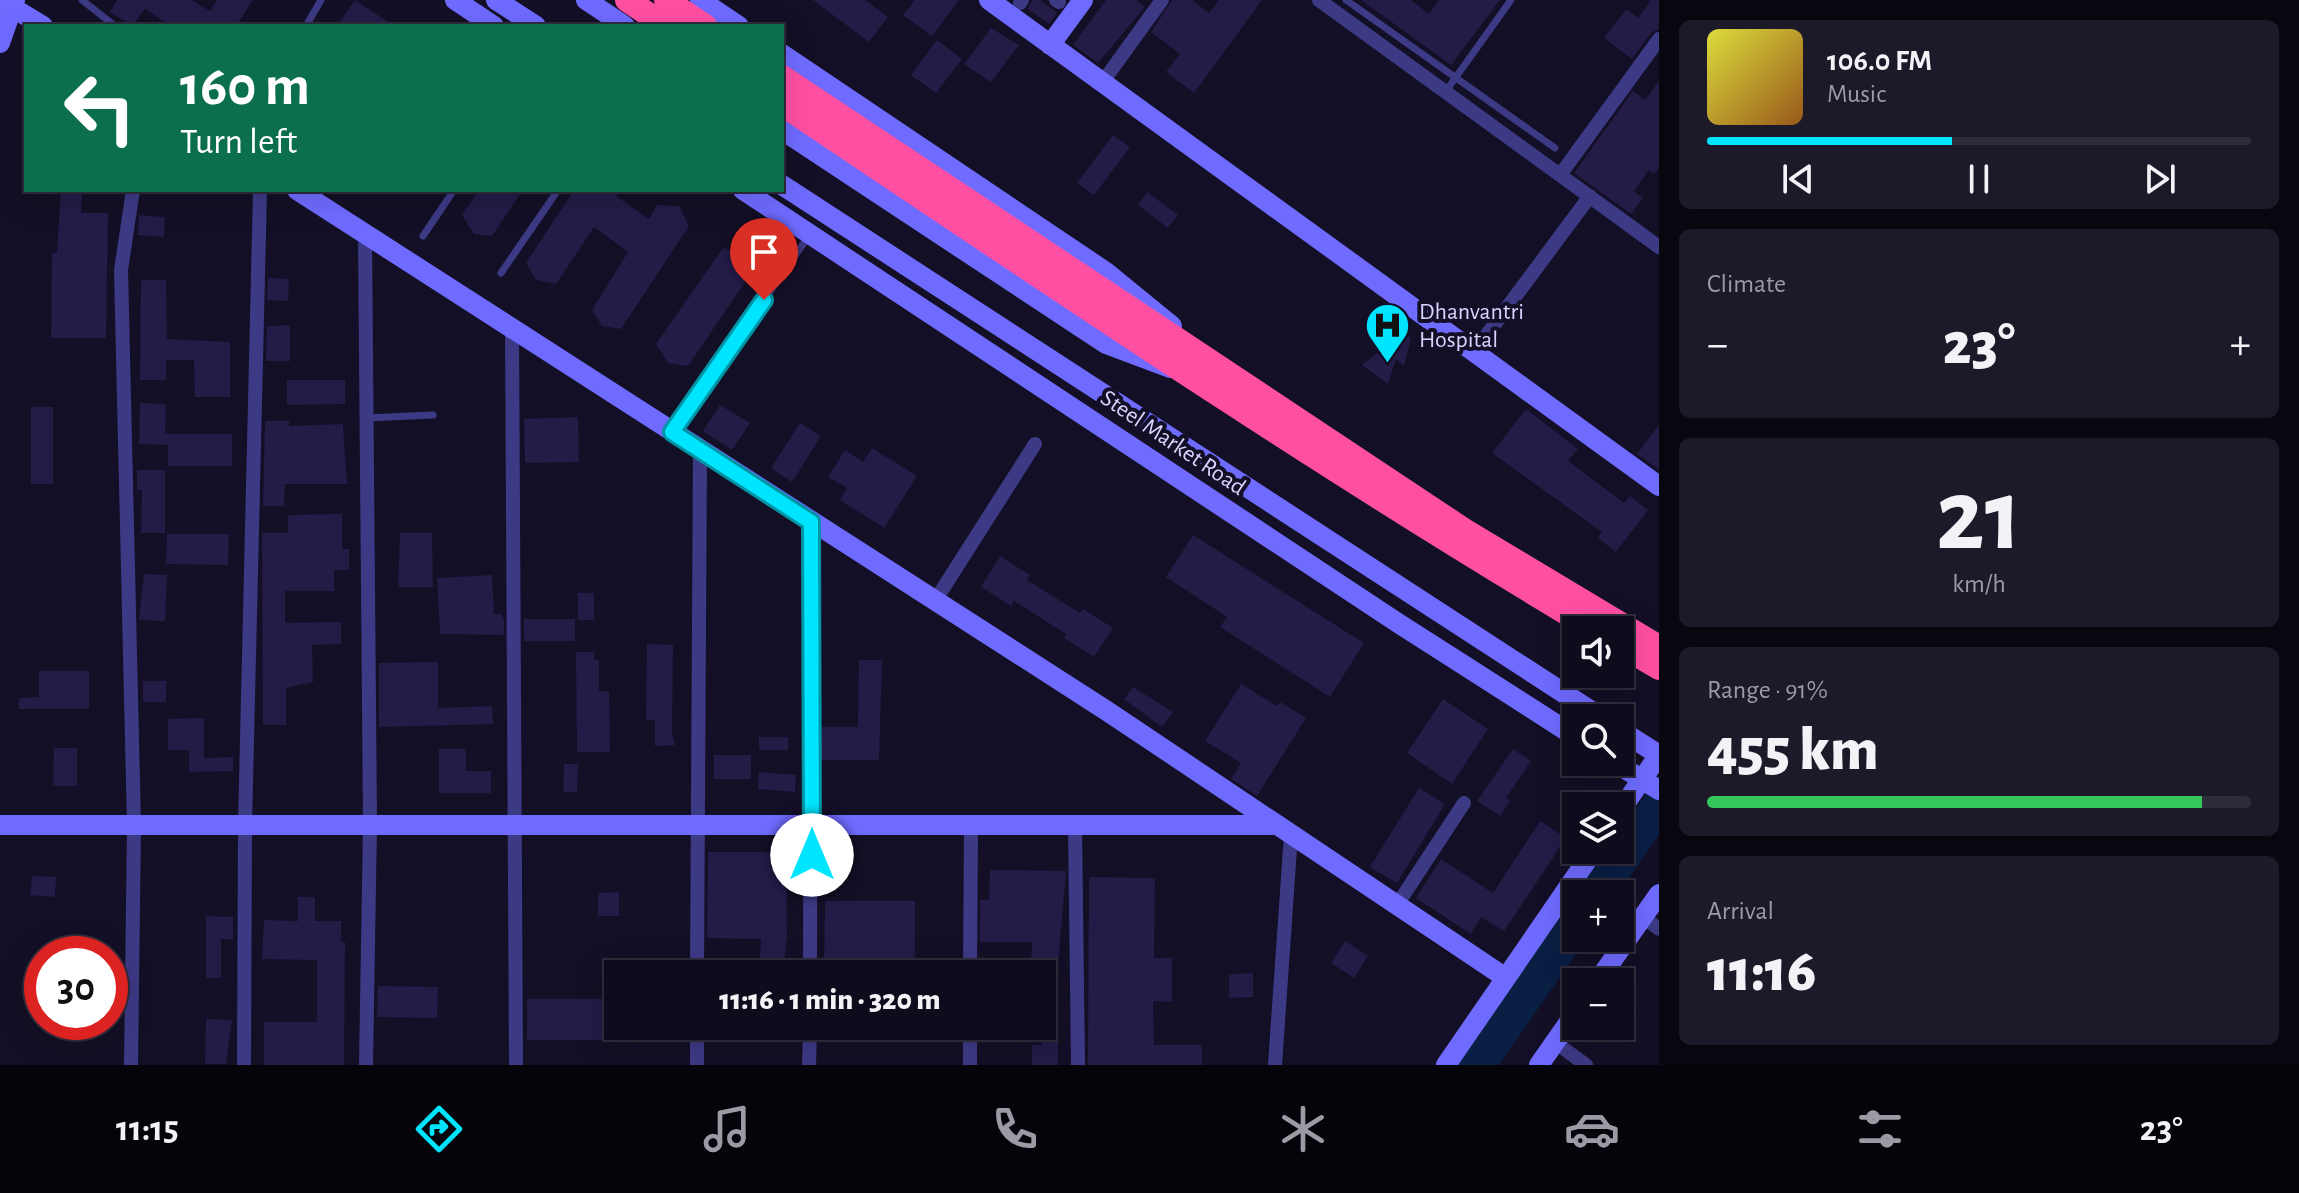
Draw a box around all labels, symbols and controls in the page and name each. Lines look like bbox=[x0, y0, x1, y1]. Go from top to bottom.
text: 106.0 FM bbox=[1827, 46, 1932, 76]
icon: left bbox=[48, 56, 152, 160]
text: 160 m bbox=[180, 59, 310, 115]
text: Music bbox=[1827, 81, 1886, 107]
text: Turn left bbox=[180, 124, 297, 160]
icon: previous bbox=[1776, 157, 1820, 201]
icon: pause bbox=[1957, 157, 2001, 201]
icon: next bbox=[2138, 157, 2182, 201]
pin bbox=[730, 218, 798, 300]
icon: arrive bbox=[742, 230, 786, 274]
text: Climate bbox=[1707, 271, 1786, 297]
place label: Dhanvantri Hospital bbox=[1419, 300, 1524, 352]
hospital icon: Dhanvantri Hospital bbox=[1364, 302, 1412, 365]
text: 23° bbox=[1943, 315, 2015, 375]
text: − bbox=[1707, 323, 1728, 367]
text: + bbox=[2230, 323, 2251, 367]
street label: Steel Market Road bbox=[1096, 386, 1250, 500]
text: 21 bbox=[1936, 465, 2022, 569]
text: km/h bbox=[1952, 571, 2006, 597]
map controls bbox=[1562, 616, 1634, 1040]
button: sound bbox=[1562, 616, 1634, 688]
text: Range · 91% bbox=[1707, 677, 1828, 703]
button: search bbox=[1562, 704, 1634, 776]
text: 455 km bbox=[1707, 721, 1878, 781]
button: layers bbox=[1562, 792, 1634, 864]
position arrow bbox=[770, 813, 854, 897]
button: + bbox=[1562, 880, 1634, 952]
text: Arrival bbox=[1707, 898, 1774, 924]
speed limit sign: 30 bbox=[24, 936, 128, 1040]
text: 11:16 bbox=[1707, 942, 1816, 1002]
button: − bbox=[1562, 968, 1634, 1040]
text: 11:16 · 1 min · 320 m bbox=[719, 985, 941, 1015]
icon: directions bbox=[411, 1101, 467, 1157]
icon: music bbox=[699, 1101, 755, 1157]
icon: phone bbox=[987, 1101, 1043, 1157]
icon: climate bbox=[1275, 1101, 1331, 1157]
icon: car bbox=[1564, 1101, 1620, 1157]
icon: filters bbox=[1852, 1101, 1908, 1157]
text: 11:15 bbox=[116, 1111, 179, 1147]
text: 23° bbox=[2140, 1111, 2183, 1147]

